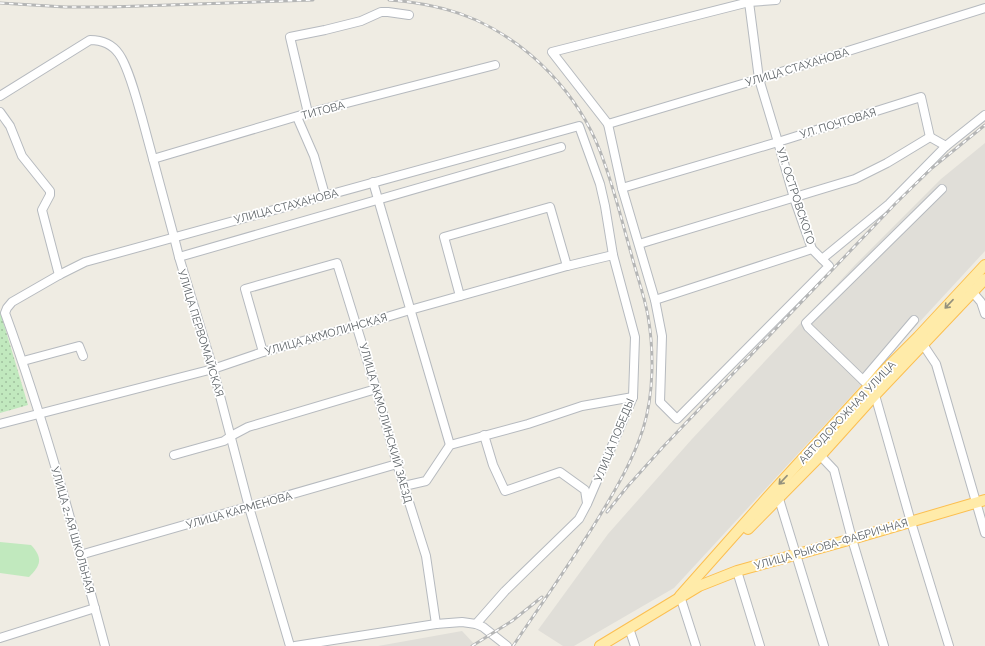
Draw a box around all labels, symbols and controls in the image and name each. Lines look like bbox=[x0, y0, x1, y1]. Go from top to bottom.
street label: УЛИЦА СТАХАНОВА bbox=[744, 45, 851, 89]
street label: ТИТОВА bbox=[300, 98, 347, 123]
street label: УЛ. ПОЧТОВАЯ bbox=[798, 106, 878, 141]
street label: УЛ. ОСТРОВСКОГО bbox=[774, 146, 817, 246]
street label: УЛИЦА СТАХАНОВА bbox=[233, 186, 340, 227]
street label: УЛИЦА ПЕРВОМАЙСКАЯ bbox=[175, 268, 226, 398]
one-way arrow bbox=[944, 299, 953, 309]
street label: УЛИЦА АКМОЛИНСКАЯ bbox=[264, 311, 389, 358]
street label: УЛИЦА АКМОЛИНСКИЙ ЗАЕЗД bbox=[356, 342, 415, 505]
street label: АВТОДОРОЖНАЯ УЛИЦА bbox=[796, 358, 899, 466]
street label: УЛИЦА ПОБЕДЫ bbox=[592, 397, 637, 484]
street label: УЛИЦА 2-АЯ ШКОЛЬНАЯ bbox=[48, 465, 97, 595]
one-way arrow bbox=[778, 475, 788, 485]
street label: УЛИЦА КАРМЕНОВА bbox=[185, 489, 294, 532]
street label: УЛИЦА РЫКОВА-ФАБРИЧНАЯ bbox=[753, 516, 910, 573]

